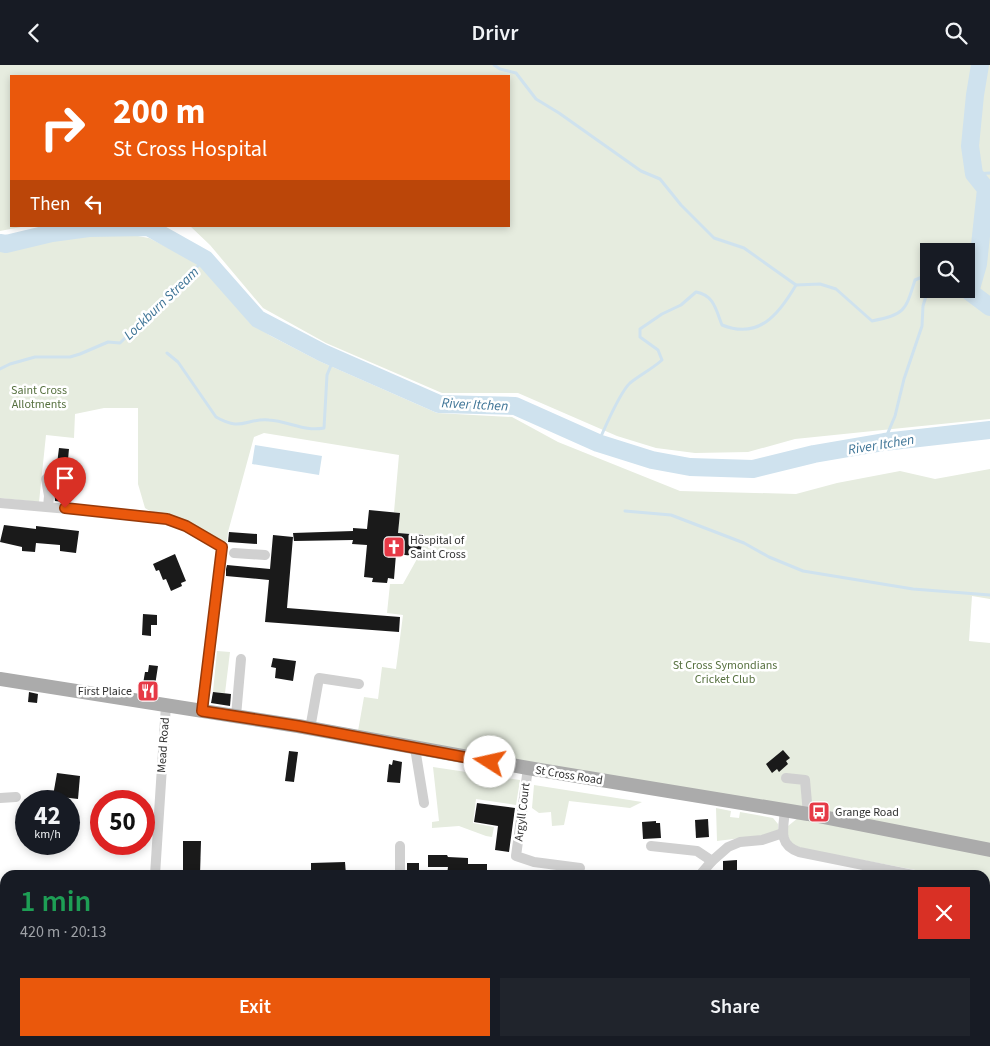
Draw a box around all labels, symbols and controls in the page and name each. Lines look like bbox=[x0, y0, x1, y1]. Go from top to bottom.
text: Drivr bbox=[472, 17, 518, 49]
icon: back bbox=[20, 19, 48, 47]
icon: search bbox=[942, 19, 970, 47]
text: 200 m bbox=[113, 87, 205, 137]
icon: right bbox=[30, 95, 95, 160]
text: St Cross Hospital bbox=[113, 133, 267, 165]
icon: left bbox=[80, 190, 108, 218]
text: Then bbox=[30, 191, 70, 218]
map controls bbox=[920, 243, 975, 298]
button: search bbox=[920, 243, 975, 298]
water label: Lockburn Stream bbox=[120, 263, 204, 345]
park label: Saint Cross Allotments bbox=[11, 382, 67, 413]
water label: River Itchen bbox=[441, 393, 509, 417]
water label: River Itchen bbox=[847, 430, 916, 460]
pin bbox=[44, 457, 86, 508]
icon: arrive bbox=[51, 464, 79, 492]
place label: Hospital of Saint Cross bbox=[410, 532, 466, 563]
church icon: Hospital of Saint Cross bbox=[382, 535, 406, 559]
park label: St Cross Symondians Cricket Club bbox=[673, 657, 777, 688]
restaurant icon: First Plaice bbox=[136, 679, 160, 703]
place label: First Plaice bbox=[78, 683, 132, 700]
street label: Mead Road bbox=[153, 717, 174, 773]
position arrow bbox=[463, 735, 515, 787]
street label: St Cross Road bbox=[534, 762, 604, 789]
street label: Argyll Court bbox=[510, 782, 535, 842]
speed limit sign: 50 bbox=[90, 790, 155, 855]
text: 42 bbox=[34, 798, 61, 834]
bus stop icon: Grange Road bbox=[807, 800, 831, 824]
place label: Grange Road bbox=[835, 804, 899, 821]
text: km/h bbox=[34, 826, 61, 843]
text: 1 min bbox=[20, 880, 91, 923]
button: close bbox=[918, 887, 970, 939]
text: 420 m · 20:13 bbox=[20, 921, 107, 943]
button: Exit bbox=[20, 978, 490, 1036]
button: Share bbox=[500, 978, 970, 1036]

